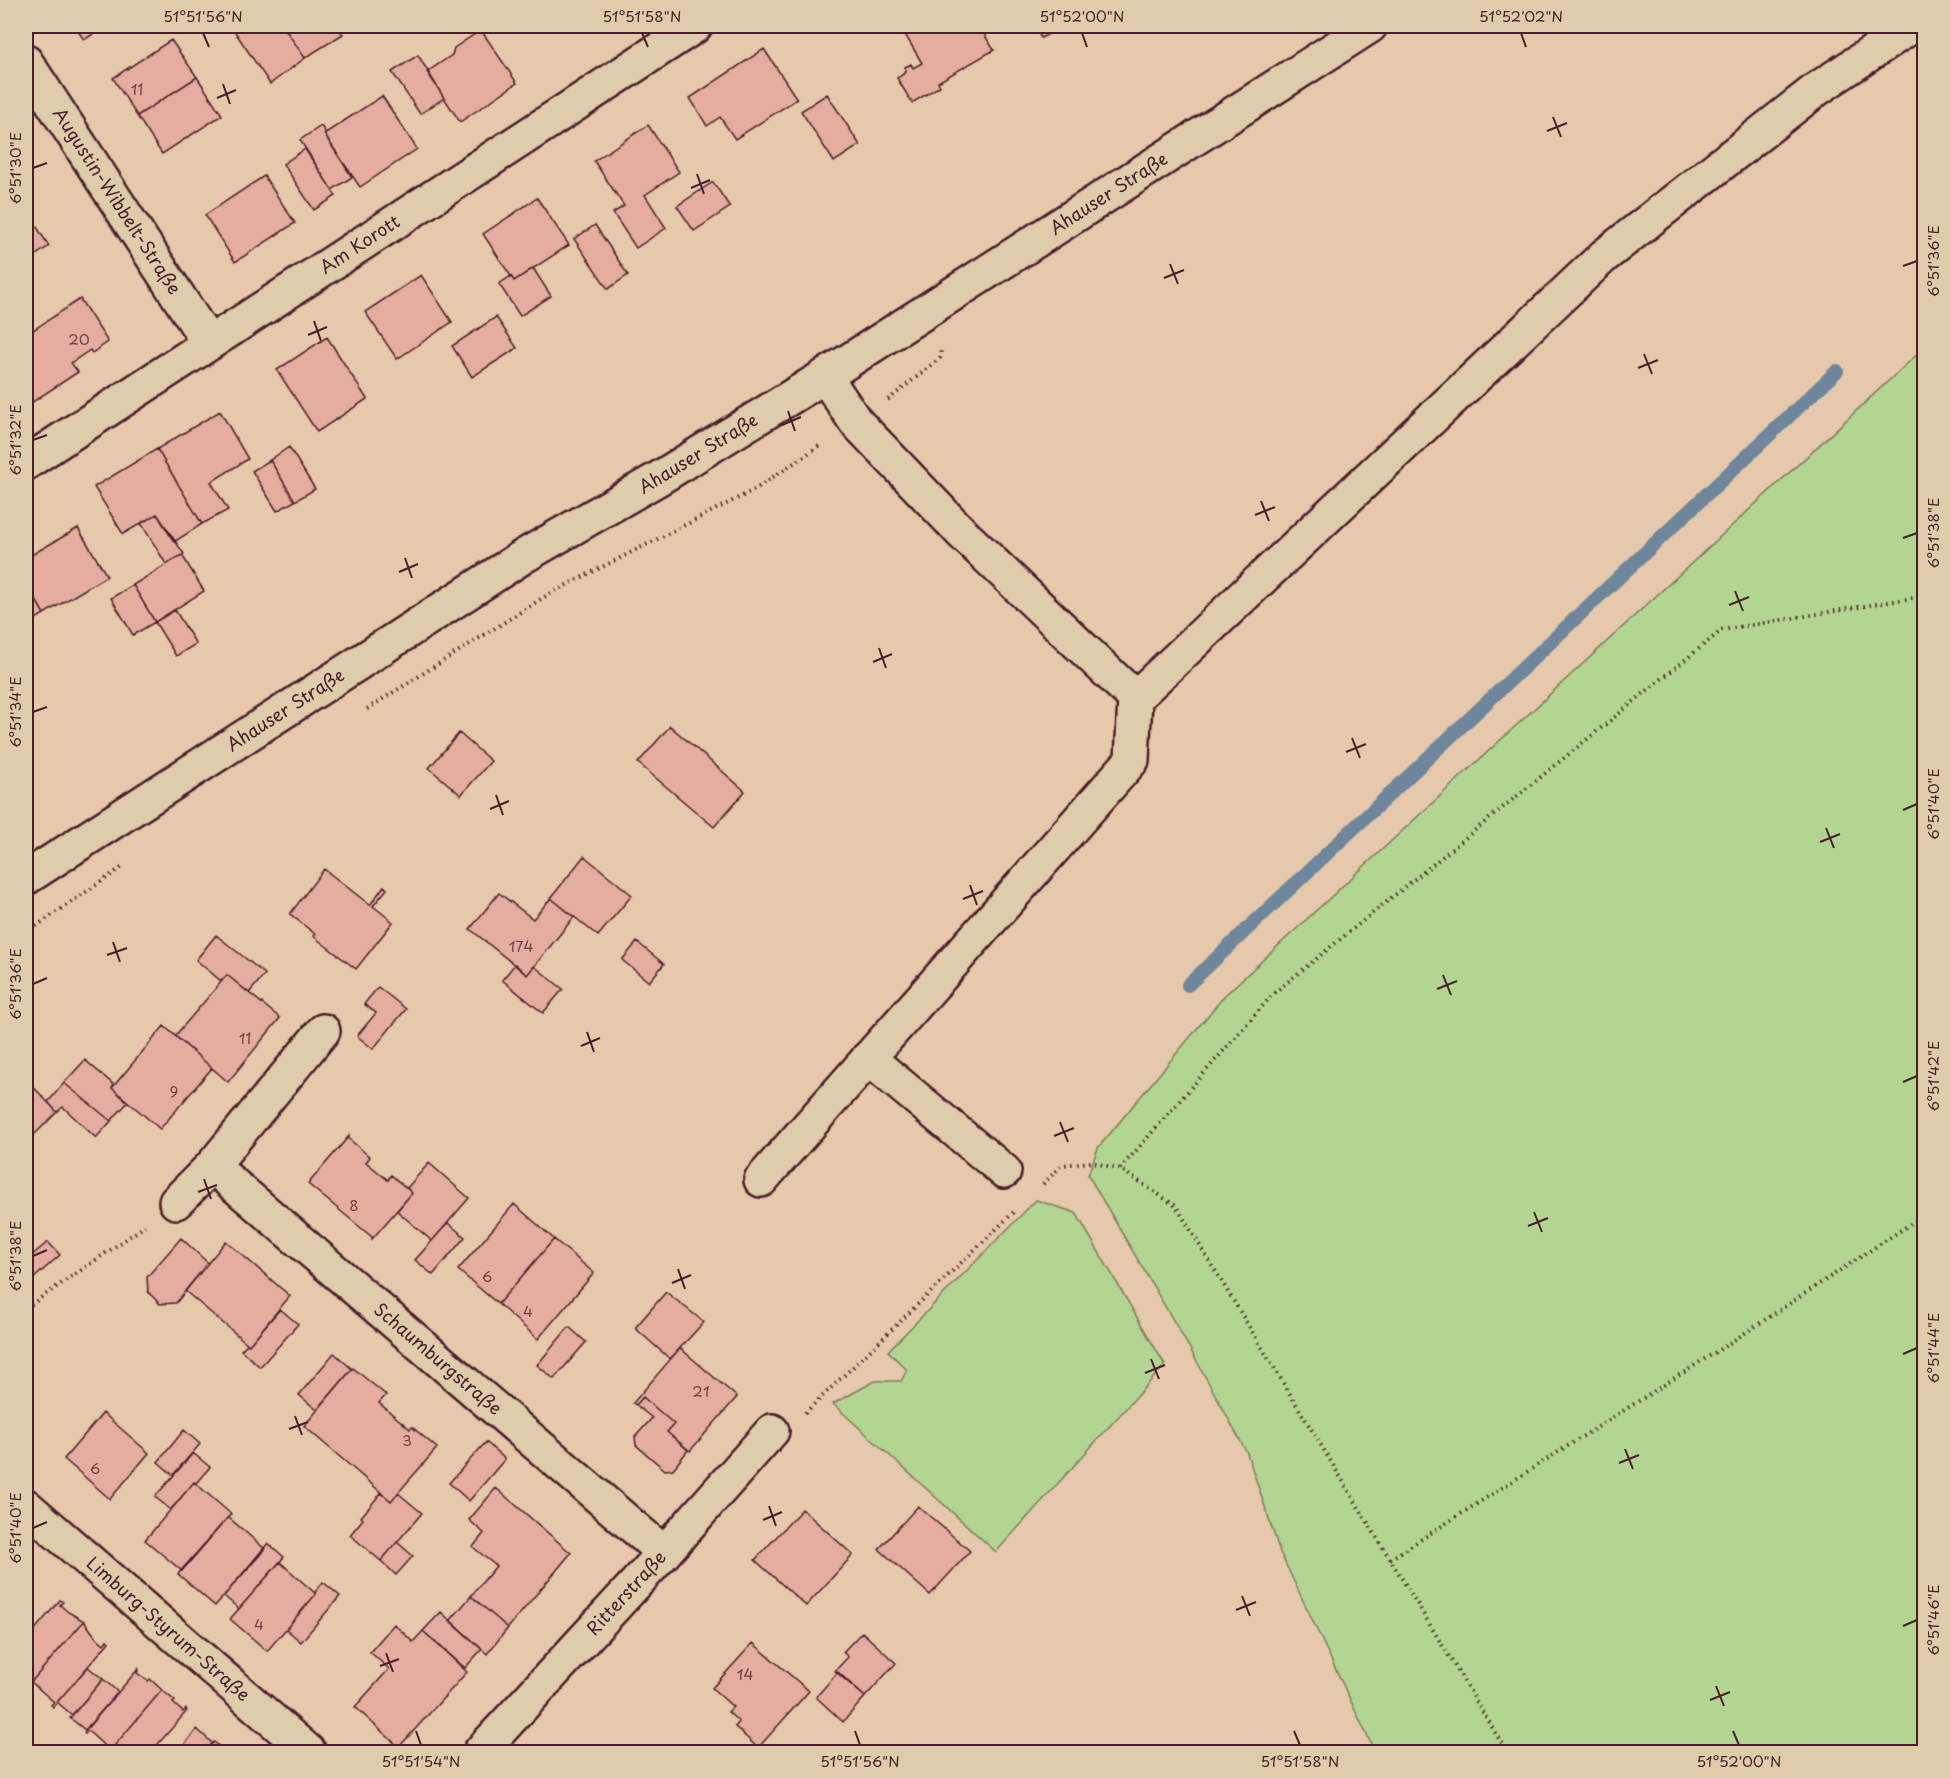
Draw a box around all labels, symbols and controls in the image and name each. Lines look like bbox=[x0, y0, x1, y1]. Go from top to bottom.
text: 51°51'56"N bbox=[163, 4, 243, 27]
text: 51°51'58"N bbox=[603, 4, 681, 27]
text: 51°52'00"N bbox=[1039, 4, 1125, 27]
text: 51°52'02"N bbox=[1479, 4, 1563, 27]
house number: 11 bbox=[131, 77, 143, 100]
street label: Augustin-Wibbelt-Straße bbox=[47, 101, 189, 299]
text: 6°51'30"E bbox=[3, 132, 26, 204]
street label: Ahauser Straße bbox=[1044, 144, 1172, 241]
street label: Am Korott bbox=[314, 207, 405, 280]
text: 6°51'36"E bbox=[1921, 225, 1944, 297]
house number: 20 bbox=[68, 327, 90, 350]
text: 6°51'32"E bbox=[3, 404, 26, 476]
street label: Ahauser Straße bbox=[633, 406, 762, 499]
text: 6°51'38"E bbox=[1921, 498, 1944, 568]
street label: Ahauser Straße bbox=[220, 661, 349, 757]
text: 6°51'34"E bbox=[3, 676, 26, 748]
text: 6°51'40"E bbox=[1921, 768, 1944, 840]
house number: 174 bbox=[509, 934, 533, 957]
text: 6°51'36"E bbox=[3, 948, 26, 1020]
house number: 11 bbox=[239, 1026, 251, 1049]
text: 6°51'42"E bbox=[1921, 1041, 1944, 1111]
house number: 9 bbox=[170, 1079, 178, 1102]
house number: 8 bbox=[349, 1193, 359, 1216]
text: 6°51'38"E bbox=[3, 1221, 26, 1291]
house number: 6 bbox=[482, 1264, 492, 1287]
street label: Schaumburgstraße bbox=[369, 1295, 509, 1421]
house number: 4 bbox=[523, 1299, 533, 1322]
text: 6°51'44"E bbox=[1921, 1313, 1944, 1383]
house number: 21 bbox=[692, 1379, 710, 1402]
house number: 3 bbox=[402, 1428, 412, 1451]
house number: 6 bbox=[90, 1456, 100, 1479]
text: 6°51'40"E bbox=[3, 1492, 26, 1564]
street label: Ritterstraße bbox=[579, 1544, 672, 1641]
street label: Limburg-Styrum-Straße bbox=[81, 1549, 257, 1707]
text: 6°51'46"E bbox=[1921, 1584, 1944, 1656]
house number: 4 bbox=[254, 1612, 264, 1635]
house number: 14 bbox=[737, 1662, 753, 1685]
text: 51°51'54"N bbox=[381, 1749, 461, 1772]
text: 51°51'56"N bbox=[820, 1749, 900, 1772]
text: 51°51'58"N bbox=[1261, 1749, 1339, 1772]
text: 51°52'00"N bbox=[1696, 1749, 1782, 1772]

